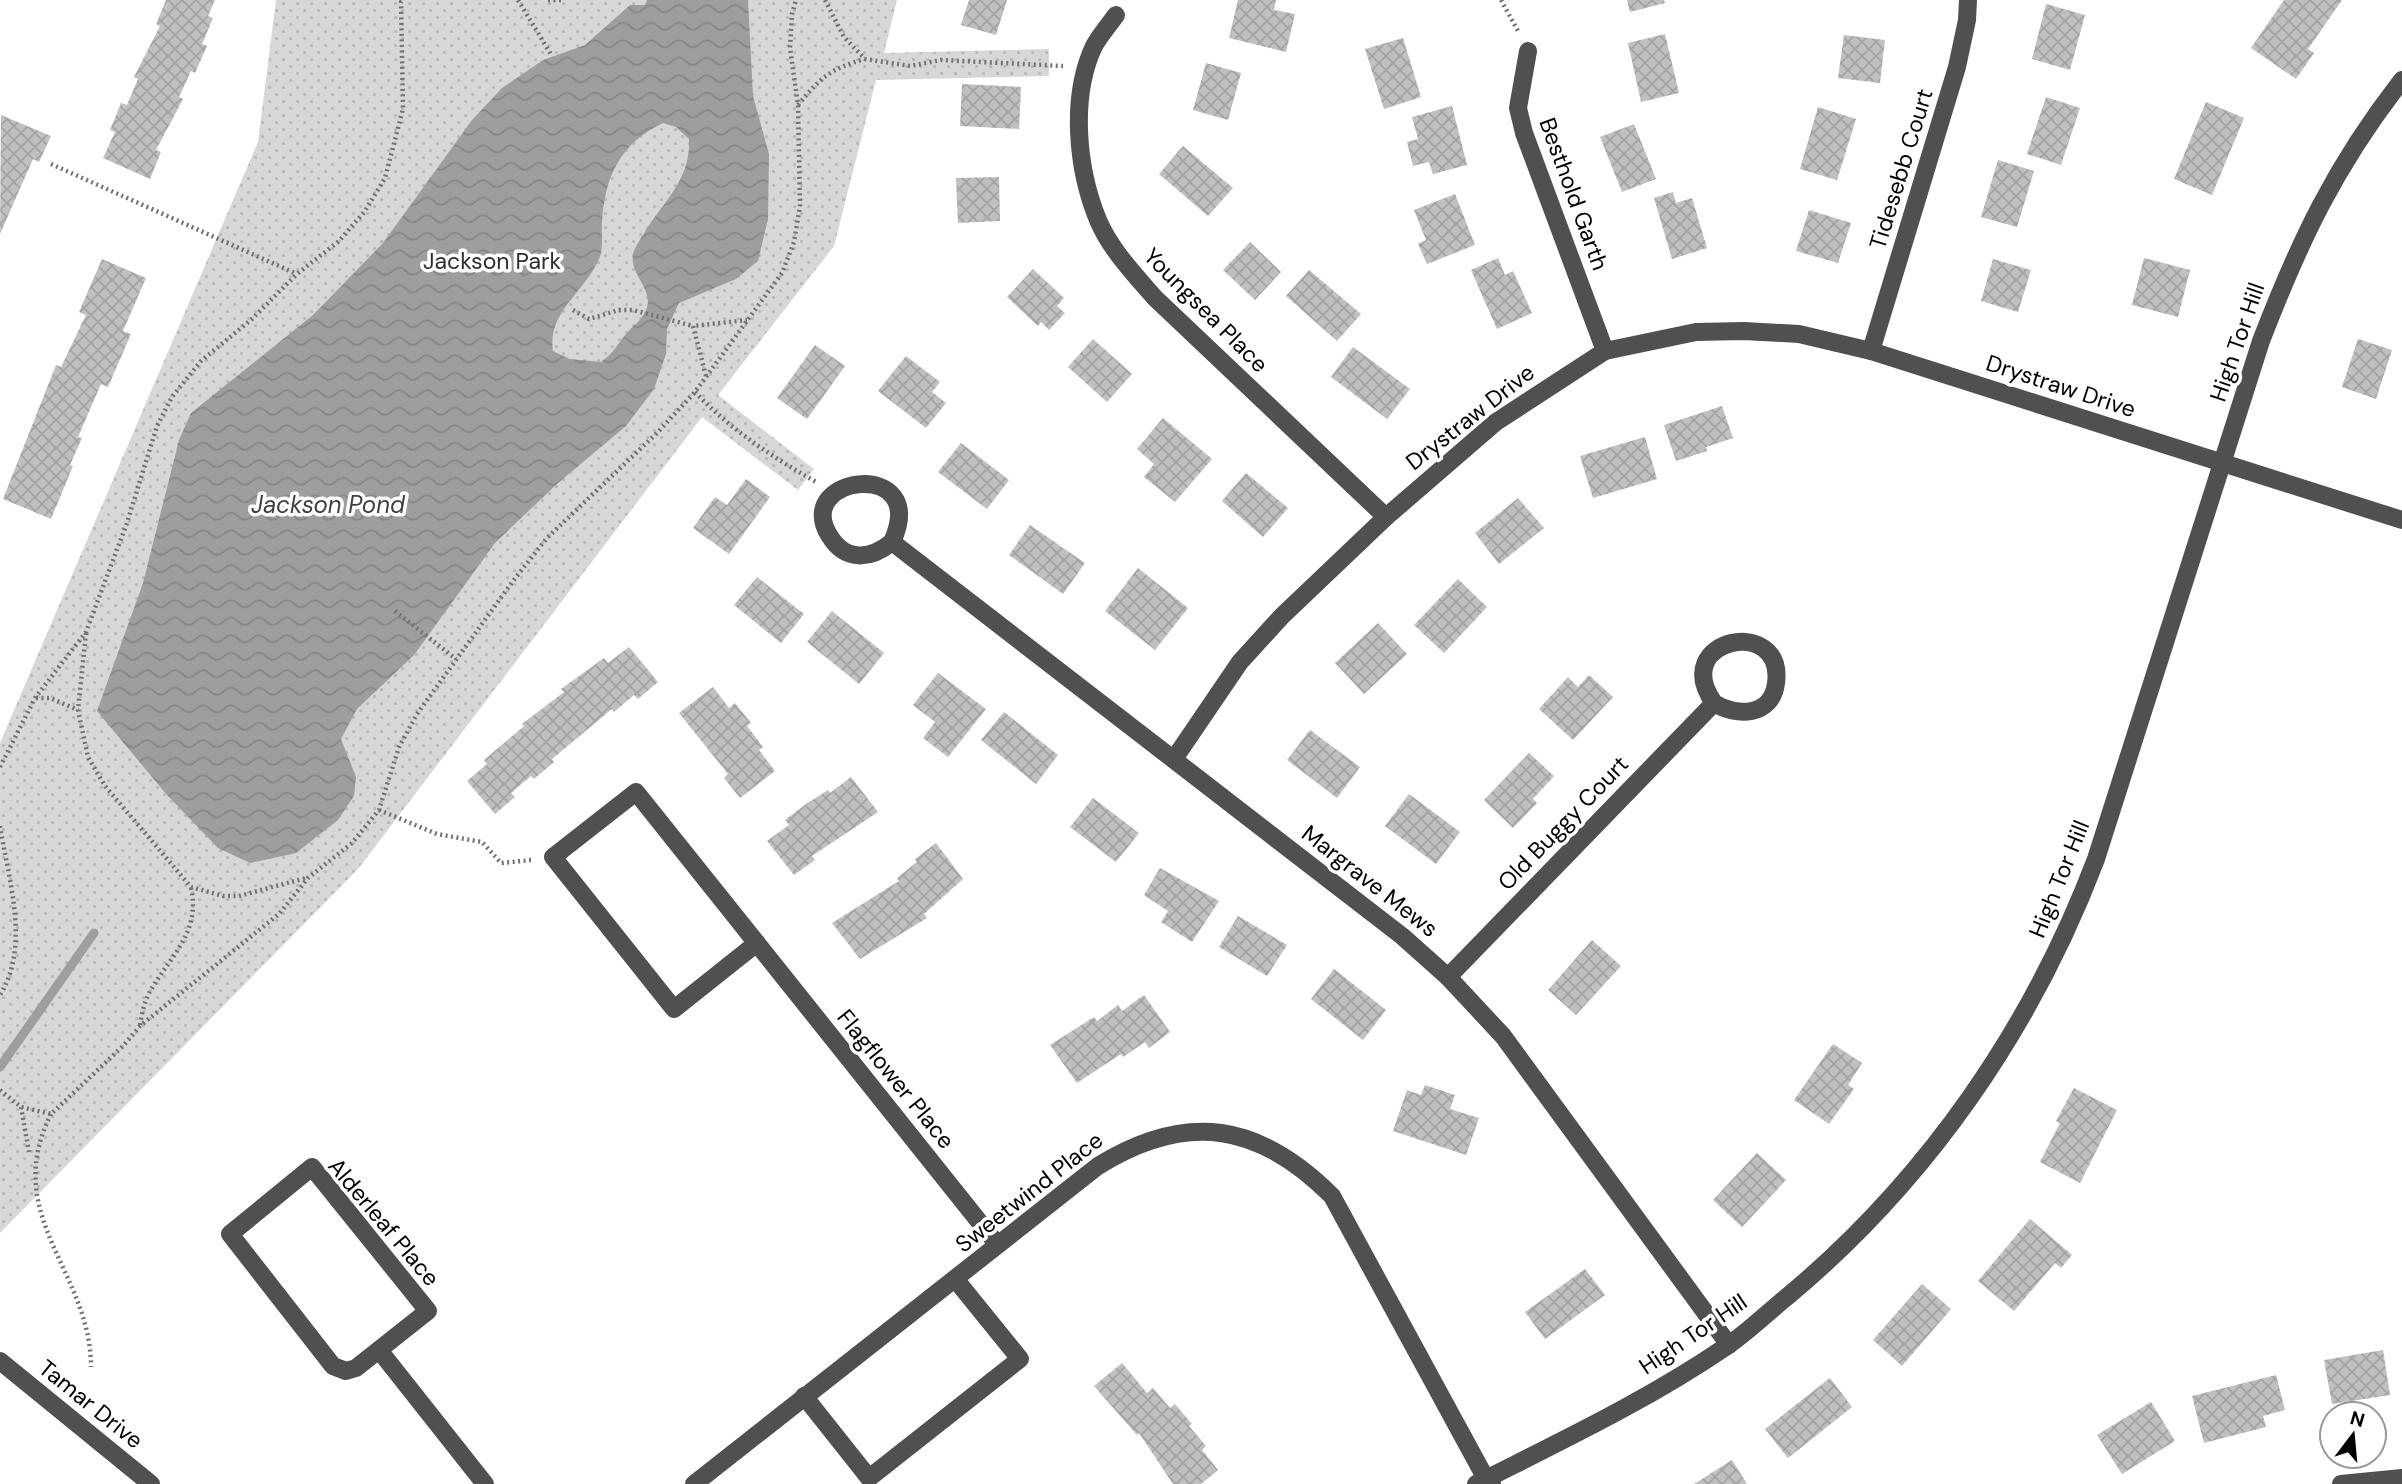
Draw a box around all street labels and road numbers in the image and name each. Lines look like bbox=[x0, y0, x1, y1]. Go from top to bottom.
street label: Tidesebb Court bbox=[1862, 85, 1940, 253]
street label: Besthold Garth bbox=[1533, 114, 1615, 274]
street label: Youngsea Place bbox=[1137, 241, 1275, 379]
street label: High Tor Hill bbox=[2203, 279, 2271, 405]
street label: Drystraw Drive bbox=[1982, 348, 2140, 424]
street label: Drystraw Drive bbox=[1400, 357, 1540, 477]
street label: Old Buggy Court bbox=[1491, 749, 1635, 897]
street label: High Tor Hill bbox=[2022, 816, 2096, 942]
street label: Margrave Mews bbox=[1296, 818, 1444, 944]
street label: Flagflower Place bbox=[831, 1003, 961, 1155]
street label: Sweetwind Place bbox=[949, 1125, 1109, 1259]
street label: Alderleaf Place bbox=[322, 1152, 446, 1292]
street label: High Tor Hill bbox=[1633, 1287, 1753, 1381]
street label: Tamar Drive bbox=[33, 1353, 149, 1455]

